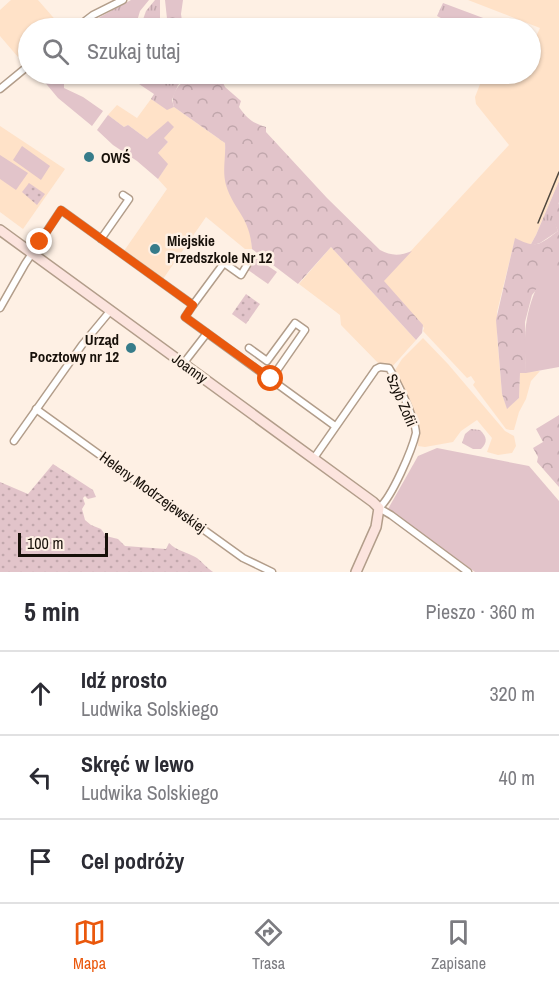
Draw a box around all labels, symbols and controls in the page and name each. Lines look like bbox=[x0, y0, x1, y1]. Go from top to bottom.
search box bbox=[18, 18, 541, 84]
icon: search bbox=[39, 35, 72, 68]
text: Szukaj tutaj bbox=[87, 36, 180, 66]
place label: OWŚ bbox=[101, 147, 130, 168]
marker: OWŚ bbox=[82, 150, 96, 164]
route end bbox=[26, 228, 52, 254]
place label: Miejskie Przedszkole Nr 12 bbox=[167, 230, 272, 268]
marker: Miejskie Przedszkole Nr 12 bbox=[148, 242, 162, 256]
place label: Urząd Pocztowy nr 12 bbox=[29, 329, 119, 367]
marker: Urząd Pocztowy nr 12 bbox=[124, 341, 138, 355]
street label: Joanny bbox=[168, 348, 213, 389]
route start bbox=[257, 365, 283, 391]
street label: Szyb Zofii bbox=[382, 370, 422, 430]
street label: Heleny Modrzejewskiej bbox=[96, 446, 210, 538]
scale bar bbox=[18, 530, 108, 558]
text: 100 m bbox=[27, 532, 63, 554]
text: 5 min bbox=[24, 594, 80, 629]
text: Pieszo · 360 m bbox=[426, 598, 535, 625]
text: Idź prosto bbox=[81, 665, 167, 695]
icon: ahead bbox=[24, 677, 57, 710]
text: 320 m bbox=[489, 680, 535, 707]
text: Ludwika Solskiego bbox=[81, 695, 219, 722]
text: Skręć w lewo bbox=[81, 749, 194, 779]
icon: left bbox=[24, 761, 57, 794]
text: 40 m bbox=[499, 764, 535, 791]
text: Ludwika Solskiego bbox=[81, 779, 219, 806]
icon: arrive bbox=[24, 845, 57, 878]
text: Cel podróży bbox=[81, 846, 184, 876]
tab: Mapa bbox=[73, 916, 106, 974]
tab: Trasa bbox=[252, 916, 285, 974]
tab: Zapisane bbox=[431, 916, 486, 974]

